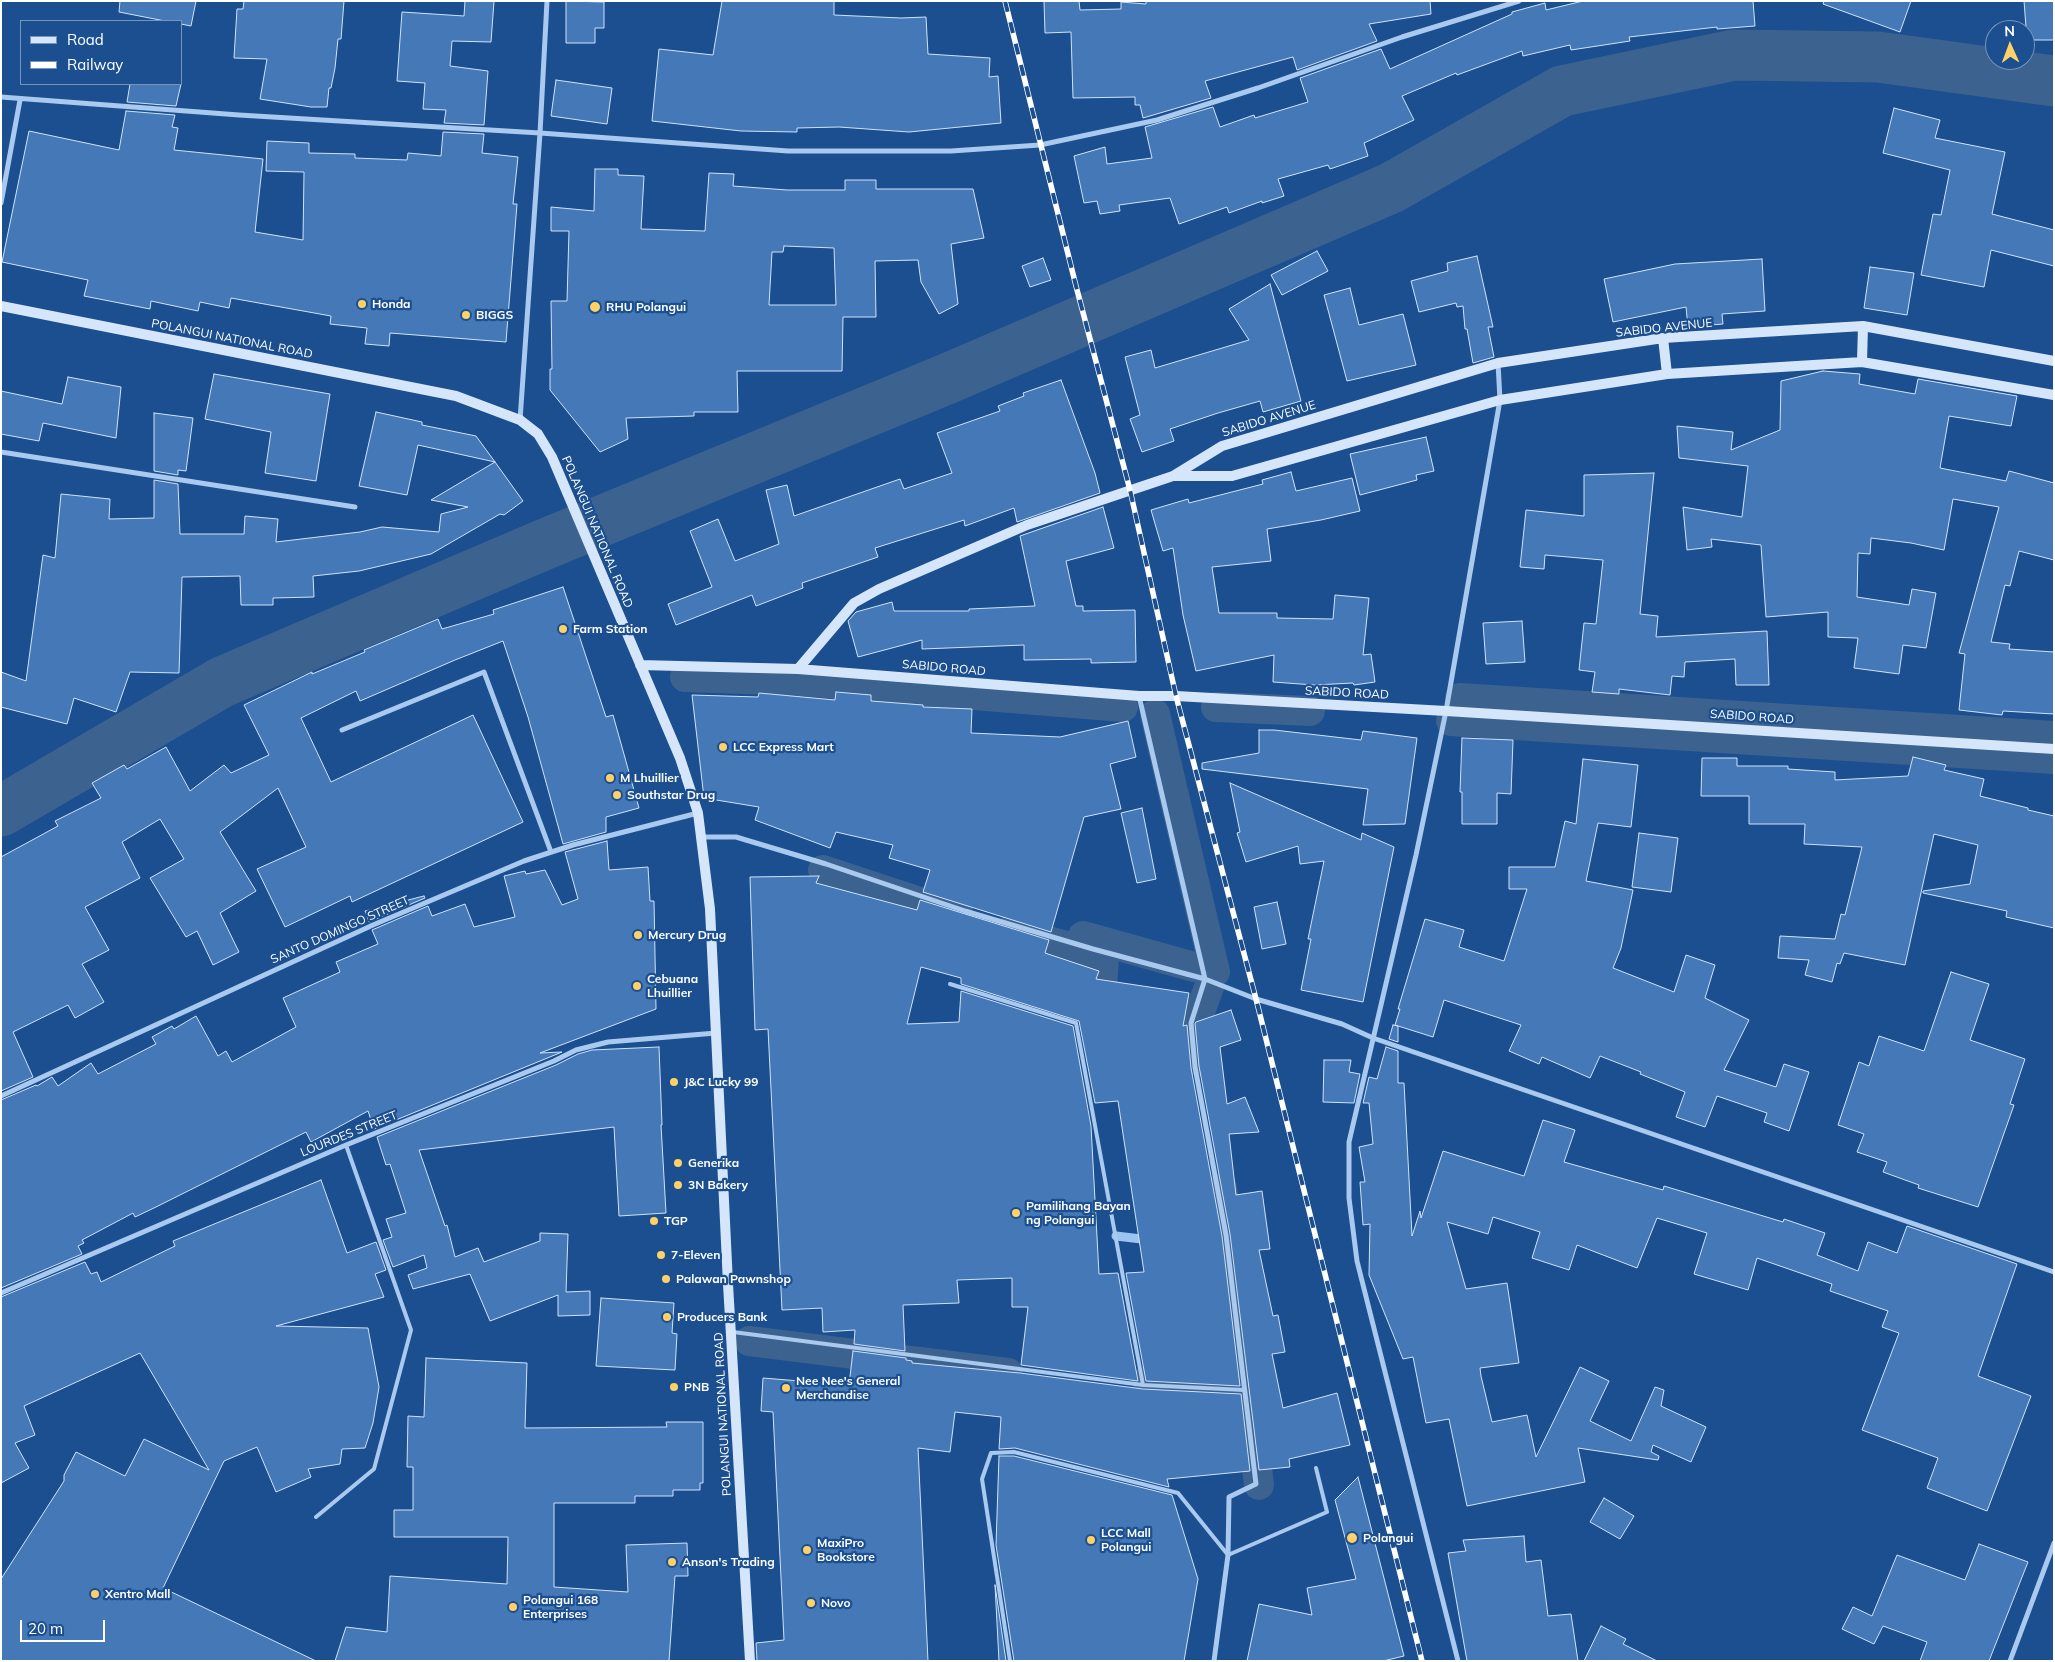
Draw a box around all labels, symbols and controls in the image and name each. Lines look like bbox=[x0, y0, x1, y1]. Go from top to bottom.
legend bbox=[20, 20, 182, 85]
north arrow bbox=[1985, 20, 2035, 70]
text: N bbox=[2004, 22, 2015, 40]
text: Road bbox=[67, 30, 104, 49]
text: Railway bbox=[67, 55, 123, 74]
place label: Honda bbox=[372, 297, 411, 311]
marker: Honda bbox=[356, 298, 368, 310]
marker: RHU Polangui bbox=[588, 300, 602, 314]
place label: RHU Polangui bbox=[606, 300, 686, 314]
place label: BIGGS bbox=[476, 308, 513, 322]
marker: BIGGS bbox=[460, 309, 472, 321]
street label: POLANGUI NATIONAL ROAD bbox=[150, 316, 314, 362]
street label: SABIDO AVENUE bbox=[1615, 316, 1713, 340]
street label: SABIDO AVENUE bbox=[1220, 398, 1318, 440]
street label: POLANGUI NATIONAL ROAD bbox=[558, 454, 636, 610]
place label: Farm Station bbox=[573, 622, 648, 636]
marker: Farm Station bbox=[557, 623, 569, 635]
street label: SABIDO ROAD bbox=[902, 657, 986, 679]
street label: SABIDO ROAD bbox=[1305, 684, 1389, 702]
street label: SABIDO ROAD bbox=[1710, 707, 1794, 727]
place label: LCC Express Mart bbox=[733, 740, 834, 754]
marker: LCC Express Mart bbox=[717, 741, 729, 753]
place label: M Lhuillier bbox=[620, 771, 679, 785]
marker: M Lhuillier bbox=[604, 772, 616, 784]
place label: Southstar Drug bbox=[627, 788, 715, 802]
marker: Southstar Drug bbox=[611, 789, 623, 801]
street label: SANTO DOMINGO STREET bbox=[268, 893, 412, 967]
place label: Mercury Drug bbox=[648, 928, 726, 942]
marker: Mercury Drug bbox=[632, 929, 644, 941]
place label: Cebuana Lhuillier bbox=[647, 972, 698, 1000]
marker: Cebuana Lhuillier bbox=[631, 980, 643, 992]
place label: J&C Lucky 99 bbox=[684, 1075, 759, 1089]
marker: J&C Lucky 99 bbox=[668, 1076, 680, 1088]
street label: LOURDES STREET bbox=[299, 1108, 399, 1160]
place label: Generika bbox=[688, 1156, 739, 1170]
marker: Generika bbox=[672, 1157, 684, 1169]
place label: 3N Bakery bbox=[688, 1178, 748, 1192]
marker: 3N Bakery bbox=[672, 1179, 684, 1191]
place label: Pamilihang Bayan ng Polangui bbox=[1026, 1199, 1131, 1227]
marker: Pamilihang Bayan ng Polangui bbox=[1010, 1207, 1022, 1219]
place label: TGP bbox=[664, 1214, 688, 1228]
marker: TGP bbox=[648, 1215, 660, 1227]
place label: 7-Eleven bbox=[671, 1248, 720, 1262]
marker: 7-Eleven bbox=[655, 1249, 667, 1261]
place label: Palawan Pawnshop bbox=[676, 1272, 791, 1286]
marker: Palawan Pawnshop bbox=[660, 1273, 672, 1285]
place label: Producers Bank bbox=[677, 1310, 767, 1324]
marker: Producers Bank bbox=[661, 1311, 673, 1323]
street label: POLANGUI NATIONAL ROAD bbox=[712, 1332, 734, 1496]
place label: Nee Nee's General Merchandise bbox=[796, 1374, 900, 1402]
place label: PNB bbox=[684, 1380, 709, 1394]
marker: PNB bbox=[668, 1381, 680, 1393]
marker: Nee Nee's General Merchandise bbox=[780, 1382, 792, 1394]
place label: LCC Mall Polangui bbox=[1101, 1526, 1151, 1554]
marker: Polangui bbox=[1345, 1531, 1359, 1545]
place label: Polangui bbox=[1363, 1531, 1413, 1545]
marker: LCC Mall Polangui bbox=[1085, 1534, 1097, 1546]
place label: MaxiPro Bookstore bbox=[817, 1536, 875, 1564]
marker: MaxiPro Bookstore bbox=[801, 1544, 813, 1556]
place label: Anson's Trading bbox=[682, 1555, 775, 1569]
marker: Anson's Trading bbox=[666, 1556, 678, 1568]
place label: Xentro Mall bbox=[105, 1587, 170, 1601]
marker: Xentro Mall bbox=[89, 1588, 101, 1600]
place label: Polangui 168 Enterprises bbox=[523, 1593, 598, 1621]
place label: Novo bbox=[821, 1596, 851, 1610]
marker: Novo bbox=[805, 1597, 817, 1609]
marker: Polangui 168 Enterprises bbox=[507, 1601, 519, 1613]
scale bar bbox=[22, 1610, 108, 1642]
text: 20 m bbox=[28, 1619, 63, 1638]

